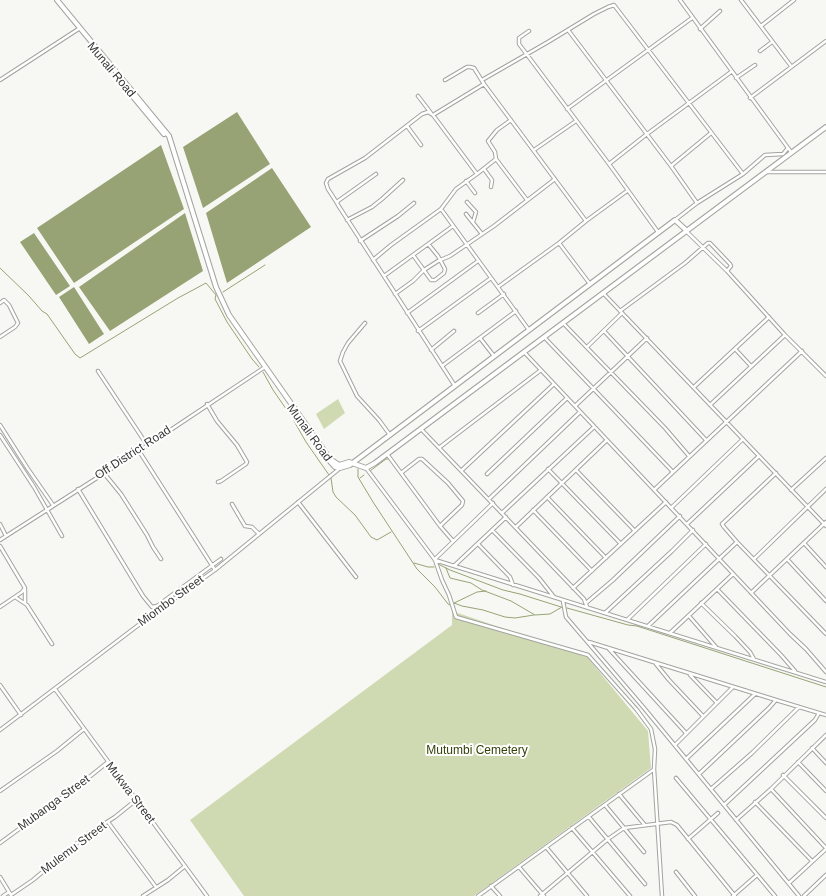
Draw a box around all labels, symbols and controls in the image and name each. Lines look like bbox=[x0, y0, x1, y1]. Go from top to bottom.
street label: Munali Road bbox=[84, 40, 138, 100]
street label: Munali Road bbox=[283, 402, 335, 464]
street label: Off District Road bbox=[92, 423, 174, 483]
street label: Miombo Street bbox=[135, 572, 207, 630]
park label: Mutumbi Cemetery bbox=[426, 744, 528, 758]
street label: Mukwa Street bbox=[102, 759, 158, 827]
street label: Mubanga Street bbox=[15, 772, 93, 834]
street label: Mulemu Street bbox=[39, 819, 109, 877]

